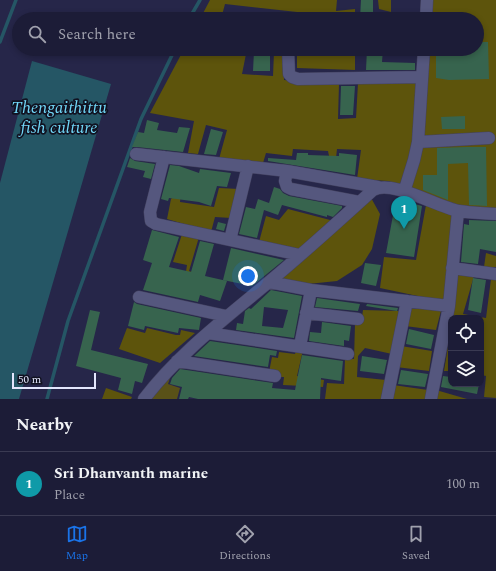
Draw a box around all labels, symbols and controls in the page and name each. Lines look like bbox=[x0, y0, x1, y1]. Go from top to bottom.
search box bbox=[12, 12, 484, 56]
icon: search bbox=[26, 23, 48, 45]
text: Search here bbox=[58, 23, 136, 46]
water label: Thengaithittu fish culture bbox=[11, 95, 107, 141]
pin: 1 bbox=[391, 196, 417, 229]
your location bbox=[238, 266, 258, 286]
map controls bbox=[448, 315, 484, 387]
button: locate bbox=[448, 315, 484, 351]
button: layers bbox=[448, 351, 484, 387]
scale bar bbox=[12, 371, 96, 390]
text: 50 m bbox=[18, 371, 41, 388]
text: Nearby bbox=[16, 412, 72, 438]
text: Sri Dhanvanth marine bbox=[54, 462, 208, 485]
text: 1 bbox=[25, 474, 33, 494]
text: 100 m bbox=[446, 474, 480, 494]
text: Place bbox=[54, 485, 85, 505]
tab: Map bbox=[66, 523, 88, 564]
tab: Directions bbox=[219, 523, 271, 564]
tab: Saved bbox=[402, 523, 430, 564]

